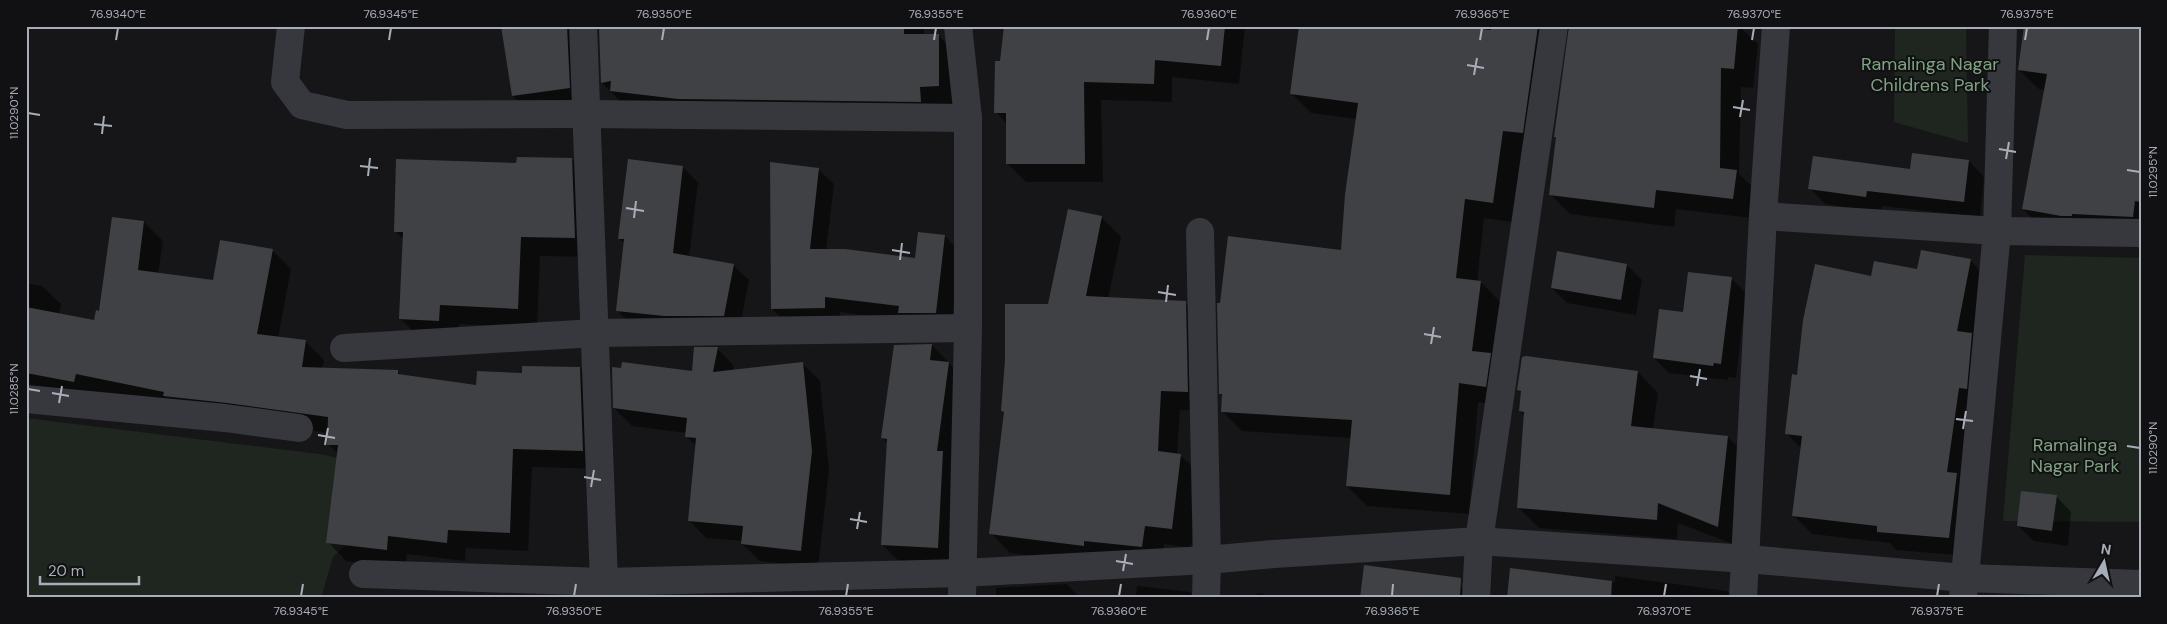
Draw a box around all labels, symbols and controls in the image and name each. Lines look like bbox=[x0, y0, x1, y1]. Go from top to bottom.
text: 76.9340°E bbox=[90, 6, 146, 22]
text: 76.9345°E bbox=[363, 6, 419, 22]
text: 76.9350°E bbox=[636, 6, 692, 22]
text: 76.9355°E bbox=[908, 6, 964, 22]
text: 76.9360°E bbox=[1181, 6, 1237, 22]
text: 76.9365°E bbox=[1454, 6, 1510, 22]
text: 76.9370°E bbox=[1727, 6, 1782, 22]
text: 76.9375°E bbox=[2000, 6, 2054, 22]
park label: Ramalinga Nagar Childrens Park bbox=[1861, 52, 1999, 97]
text: 11.0290°N bbox=[6, 87, 22, 139]
text: 11.0295°N bbox=[2145, 146, 2161, 198]
text: 11.0285°N bbox=[6, 363, 22, 415]
text: 11.0290°N bbox=[2145, 422, 2161, 474]
park label: Ramalinga Nagar Park bbox=[2030, 433, 2120, 478]
north arrow bbox=[2080, 536, 2130, 586]
text: N bbox=[2100, 539, 2112, 559]
scale bar bbox=[40, 554, 139, 586]
text: 20 m bbox=[48, 561, 84, 581]
text: 76.9345°E bbox=[273, 603, 329, 619]
text: 76.9350°E bbox=[546, 603, 602, 619]
text: 76.9355°E bbox=[818, 603, 874, 619]
text: 76.9360°E bbox=[1091, 603, 1147, 619]
text: 76.9365°E bbox=[1364, 603, 1420, 619]
text: 76.9370°E bbox=[1637, 603, 1692, 619]
text: 76.9375°E bbox=[1910, 603, 1964, 619]

